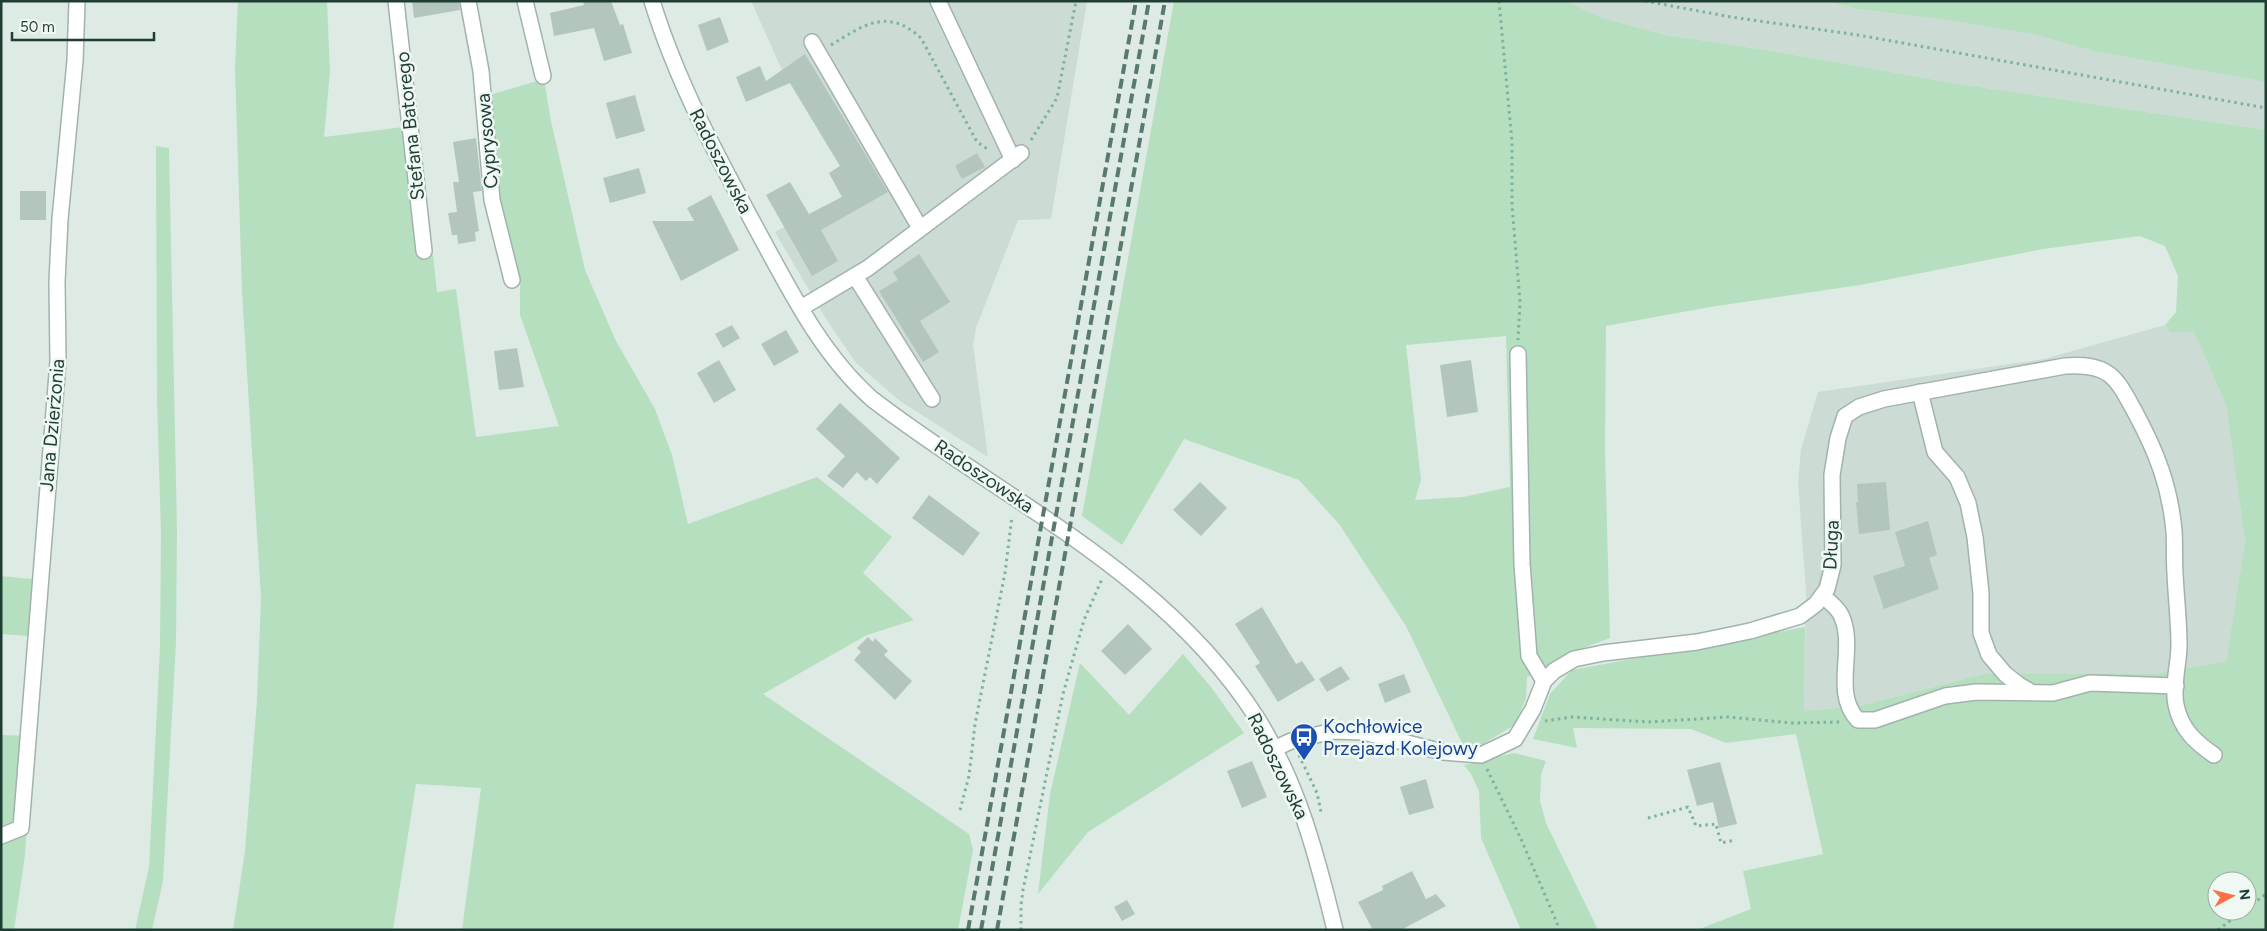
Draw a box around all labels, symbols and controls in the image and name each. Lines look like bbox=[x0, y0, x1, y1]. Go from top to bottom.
scale bar bbox=[12, 10, 155, 42]
text: 50 m bbox=[20, 18, 55, 36]
street label: Stefana Batorego bbox=[391, 51, 429, 201]
street label: Cyprysowa bbox=[471, 93, 503, 189]
street label: Radoszowska bbox=[685, 104, 757, 218]
street label: Jana Dzierżonia bbox=[35, 358, 69, 492]
street label: Radoszowska bbox=[930, 434, 1038, 518]
street label: Długa bbox=[1818, 519, 1844, 571]
street label: Radoszowska bbox=[1242, 709, 1314, 823]
place label: Kochłowice Przejazd Kolejowy bbox=[1323, 715, 1478, 760]
bus stop icon: Kochłowice Przejazd Kolejowy bbox=[1289, 722, 1319, 761]
north arrow bbox=[2207, 871, 2257, 921]
text: N bbox=[2235, 888, 2254, 901]

